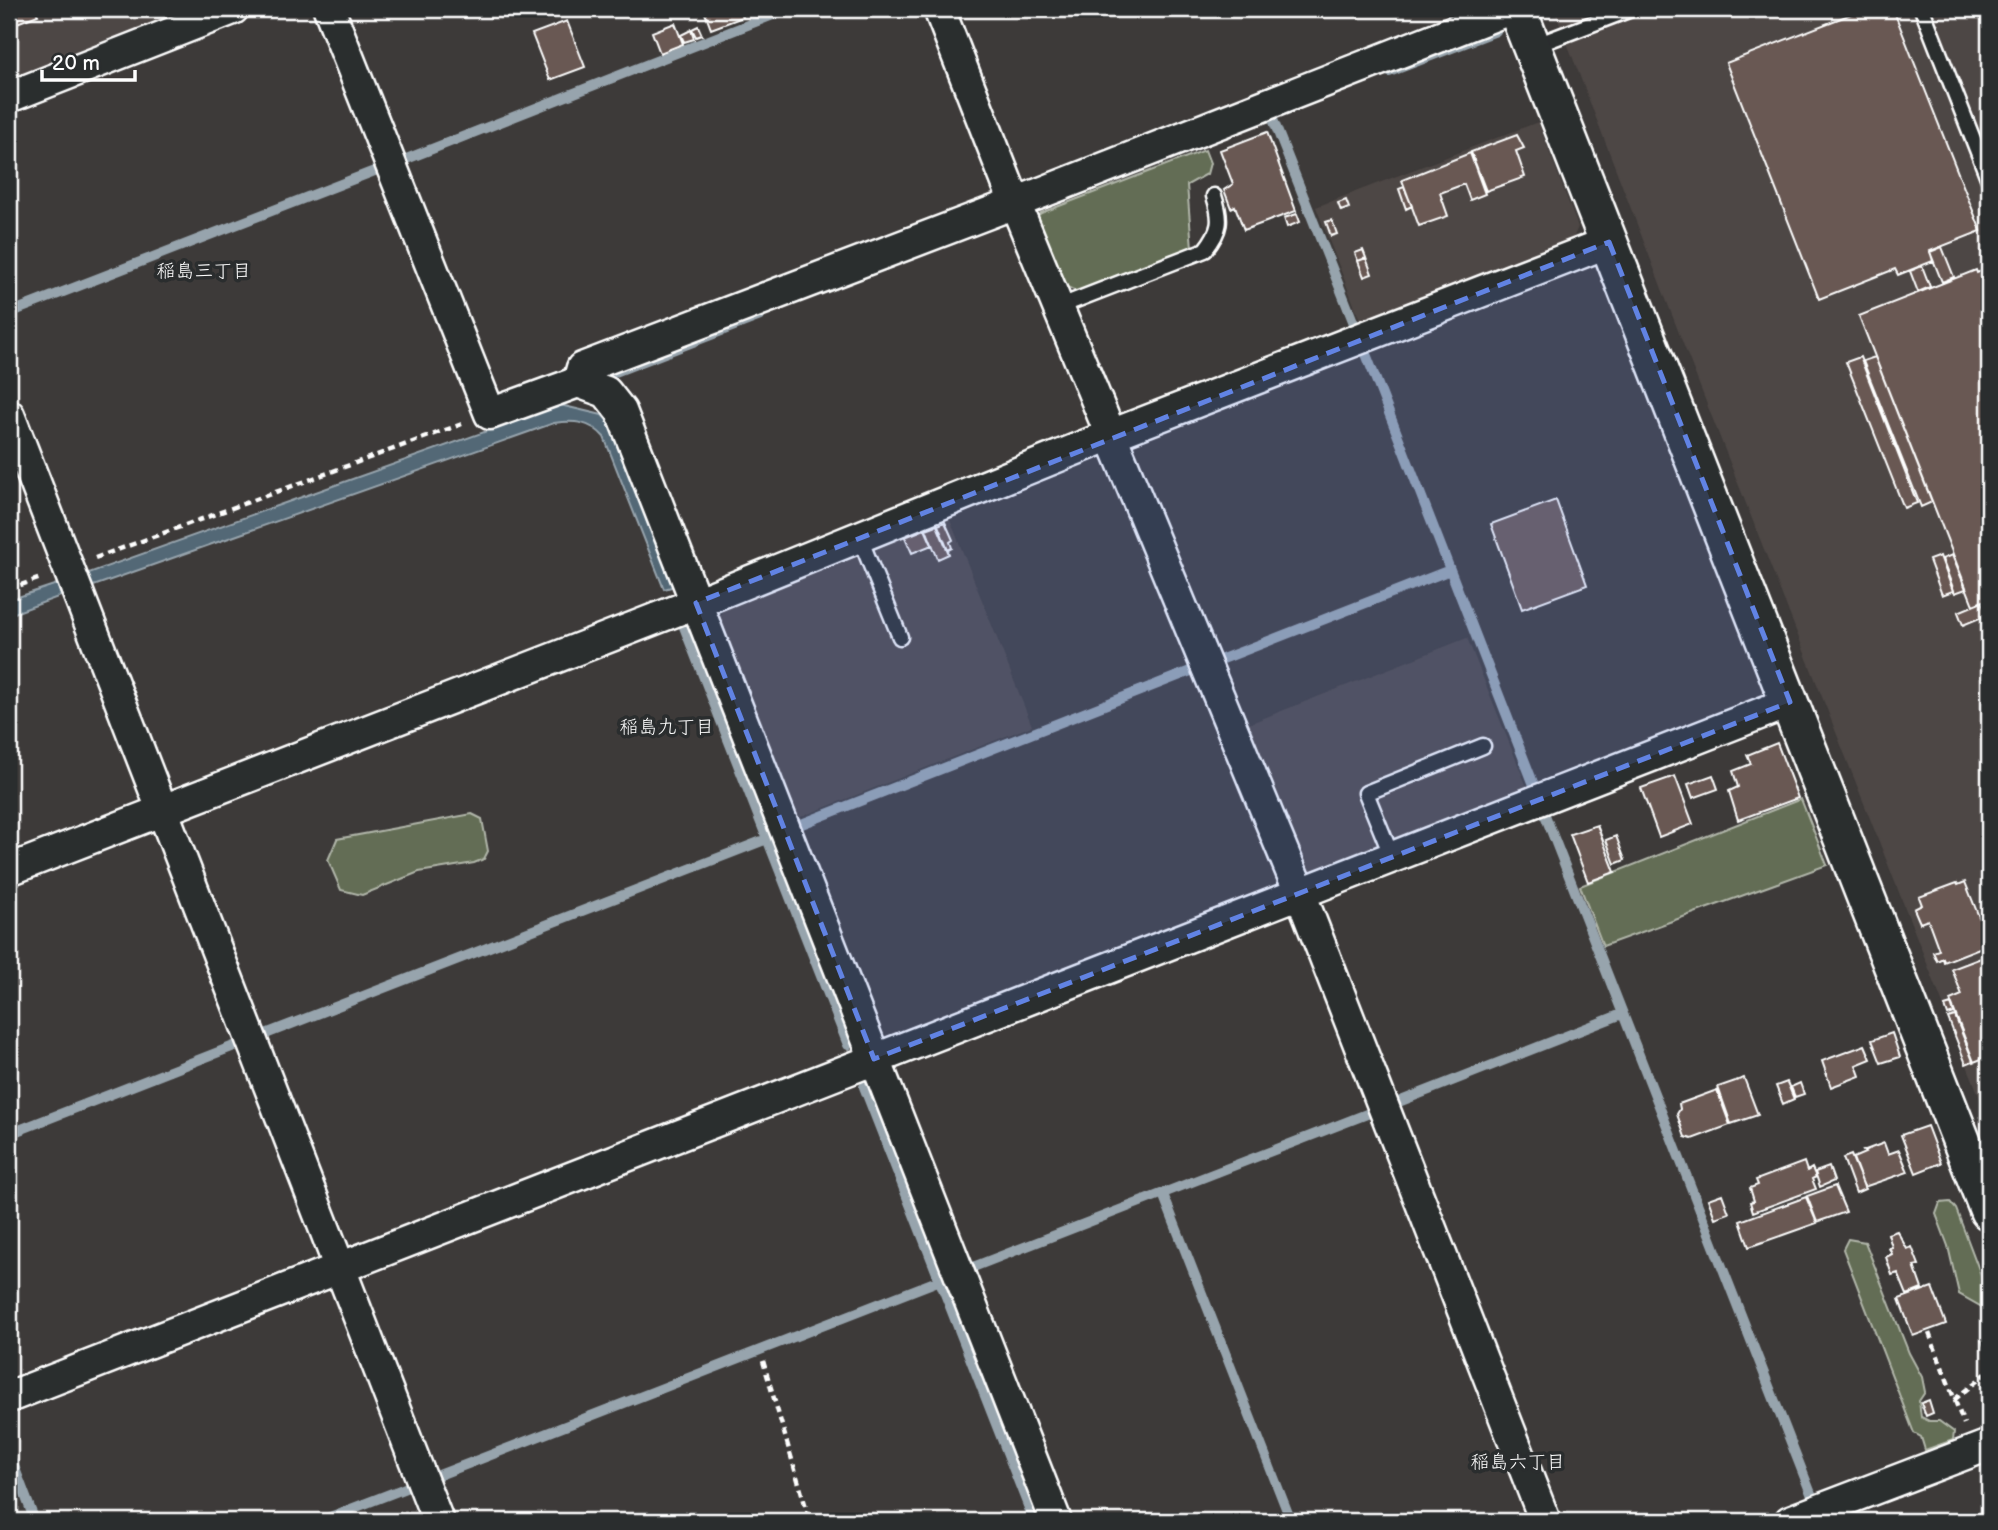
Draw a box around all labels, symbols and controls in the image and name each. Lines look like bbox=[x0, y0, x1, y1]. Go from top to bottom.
scale bar bbox=[42, 38, 135, 82]
text: 20 m bbox=[52, 51, 100, 76]
district label: 稲島三丁目 bbox=[156, 260, 252, 283]
district label: 稲島九丁目 bbox=[619, 716, 715, 739]
district label: 稲島六丁目 bbox=[1470, 1451, 1566, 1474]

